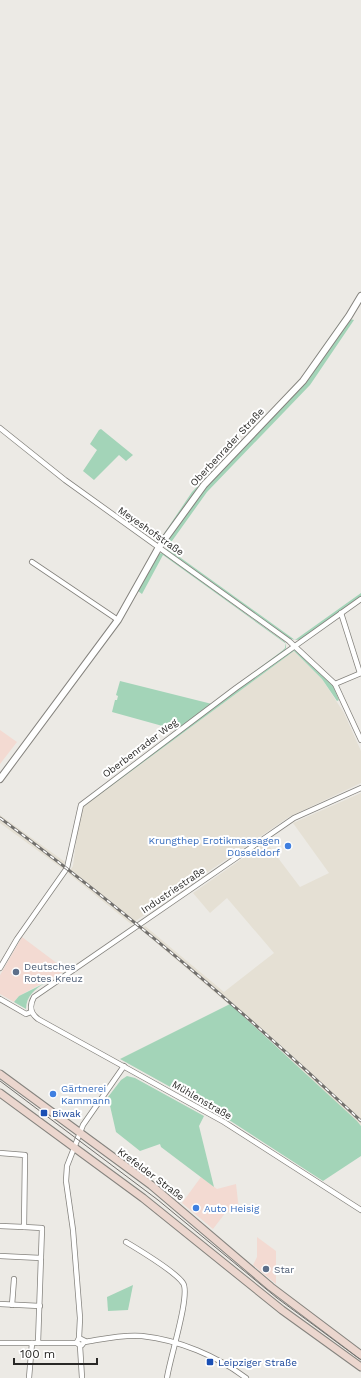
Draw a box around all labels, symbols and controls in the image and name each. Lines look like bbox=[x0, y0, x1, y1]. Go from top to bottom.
street label: Oberbenrader Straße bbox=[188, 405, 266, 488]
street label: Meyeshofstraße bbox=[116, 504, 186, 558]
street label: Oberbenrader Weg bbox=[100, 716, 180, 780]
place label: Krungthep Erotikmassagen Düsseldorf bbox=[148, 835, 280, 858]
marker: Krungthep Erotikmassagen Düsseldorf bbox=[283, 841, 293, 851]
street label: Industriestraße bbox=[139, 864, 207, 915]
place label: Deutsches Rotes Kreuz bbox=[24, 961, 83, 984]
marker: Deutsches Rotes Kreuz bbox=[11, 967, 21, 977]
street label: Mühlenstraße bbox=[170, 1079, 234, 1122]
place label: Gärtnerei Kammann bbox=[61, 1083, 110, 1106]
marker: Gärtnerei Kammann bbox=[48, 1089, 58, 1099]
marker: Biwak bbox=[39, 1108, 49, 1118]
place label: Biwak bbox=[52, 1108, 81, 1119]
street label: Krefelder Straße bbox=[116, 1145, 187, 1203]
marker: Auto Heisig bbox=[191, 1203, 201, 1213]
place label: Auto Heisig bbox=[204, 1203, 260, 1214]
marker: Star bbox=[261, 1264, 271, 1274]
place label: Star bbox=[274, 1264, 294, 1275]
scale bar bbox=[14, 1340, 97, 1366]
text: 100 m bbox=[20, 1347, 55, 1361]
marker: Leipziger Straße bbox=[205, 1357, 215, 1367]
place label: Leipziger Straße bbox=[218, 1357, 297, 1368]

